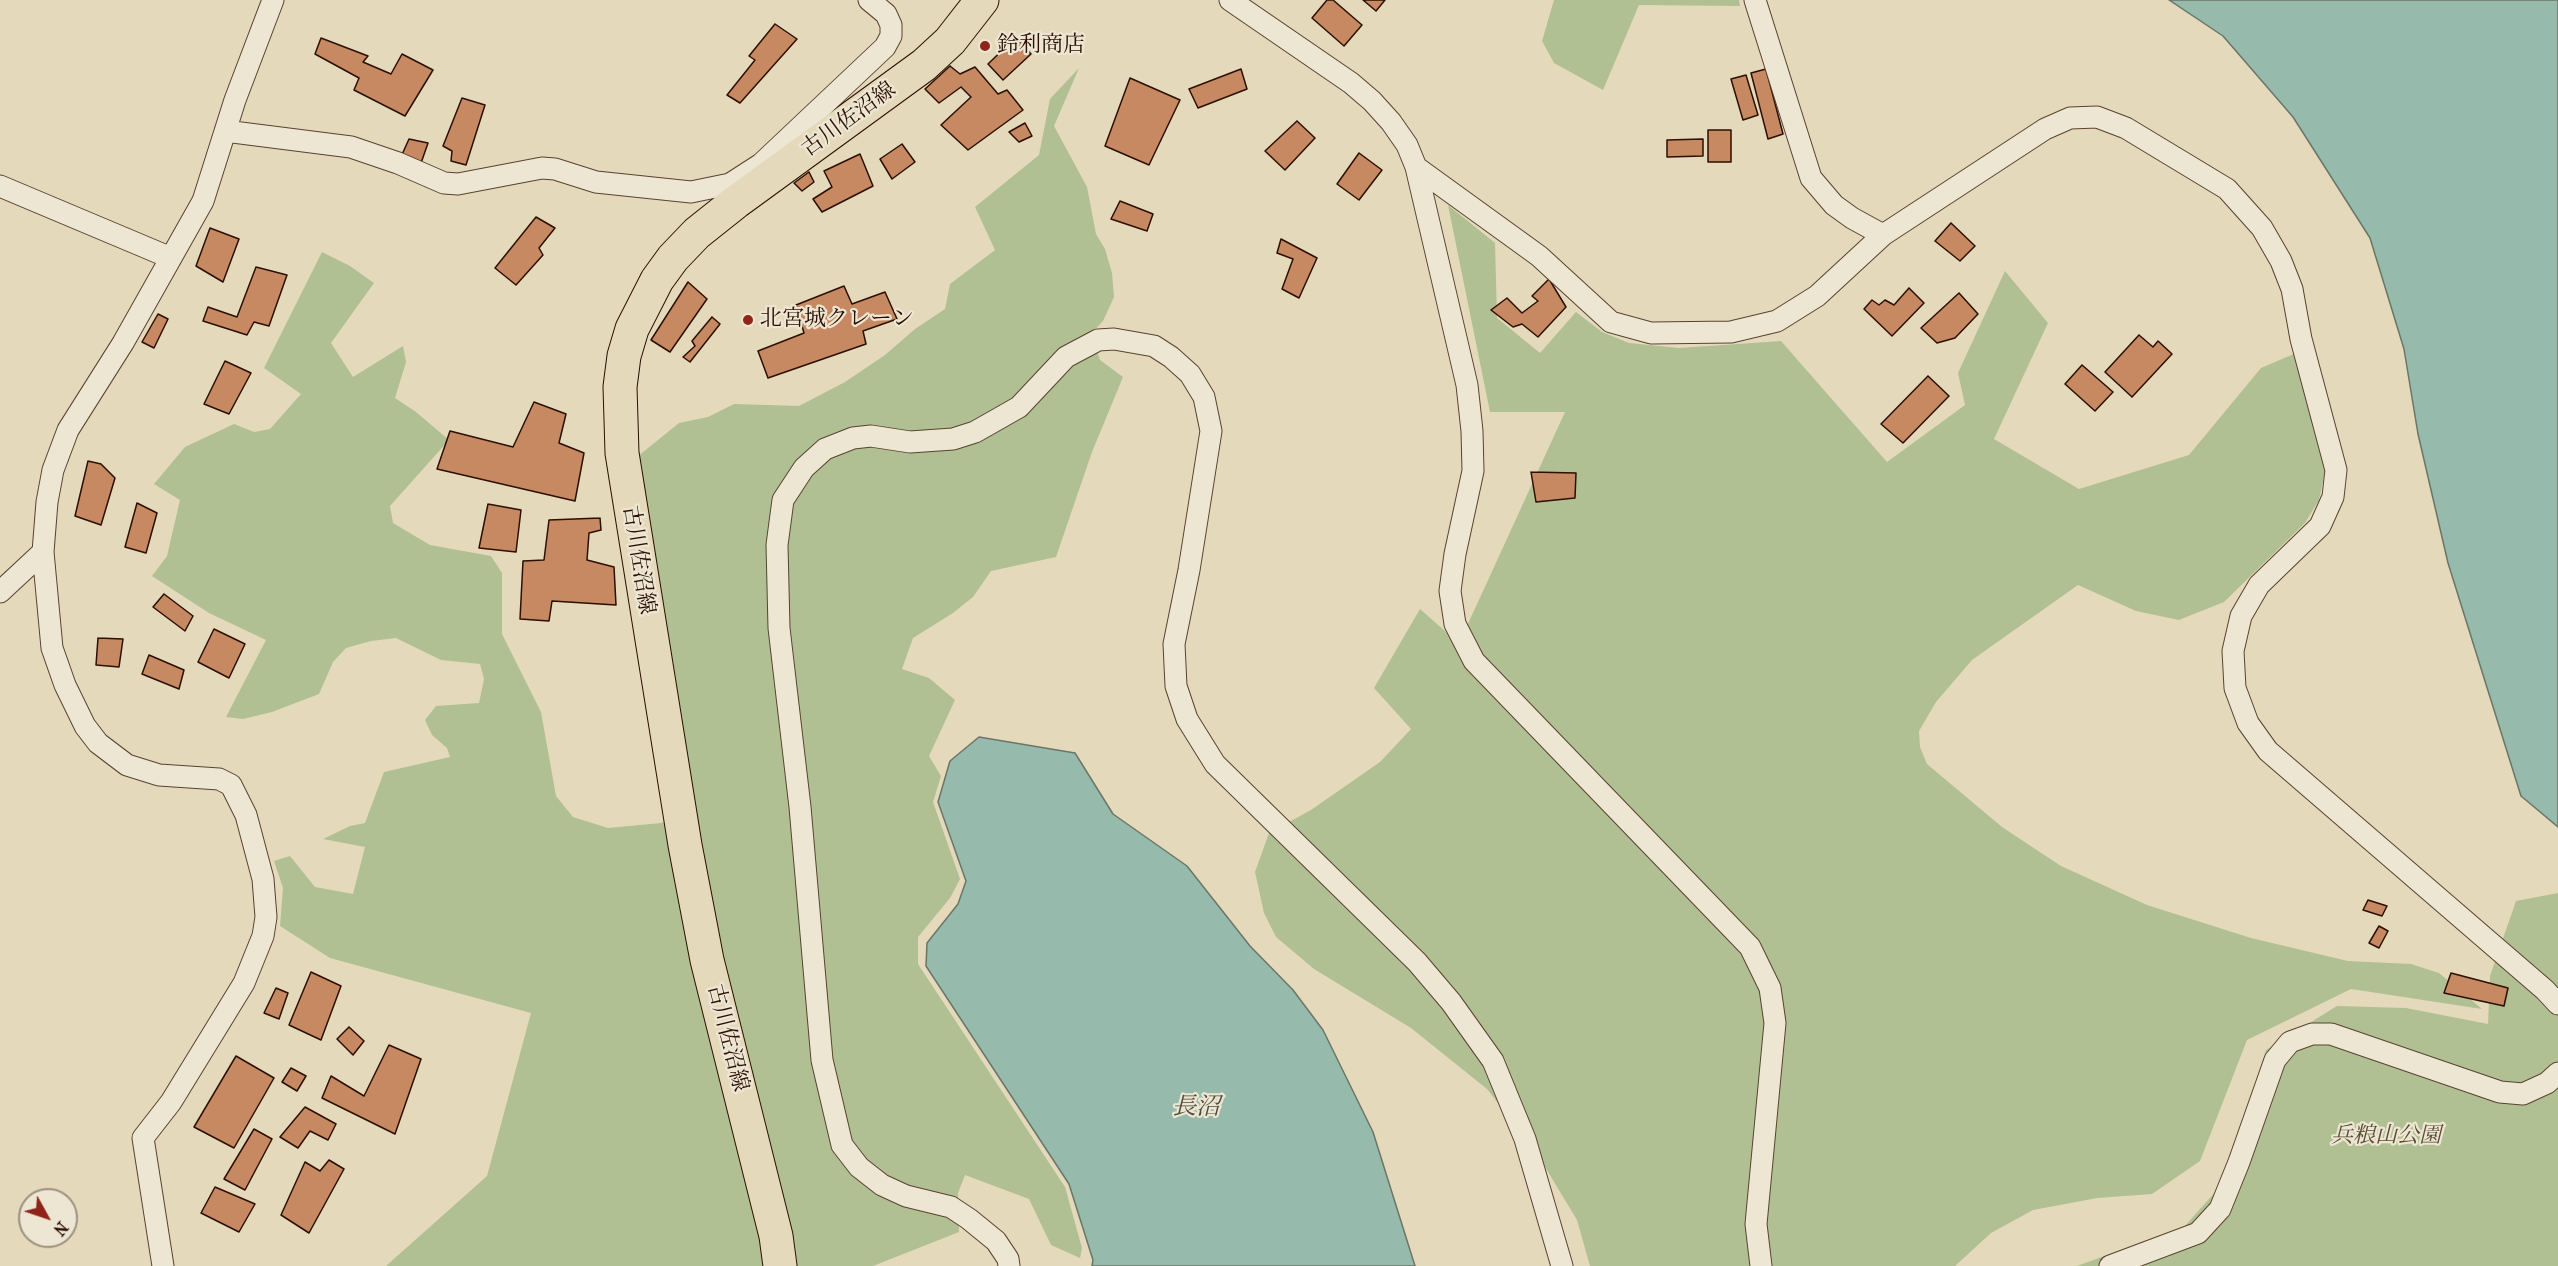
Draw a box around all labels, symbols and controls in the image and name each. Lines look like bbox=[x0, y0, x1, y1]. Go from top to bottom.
place label: 鈴利商店 bbox=[997, 33, 1085, 59]
marker: 鈴利商店 bbox=[978, 39, 992, 53]
street label: 古川佐沼線 bbox=[797, 77, 901, 163]
place label: 北宮城クレーン bbox=[760, 307, 914, 333]
marker: 北宮城クレーン bbox=[741, 313, 755, 327]
street label: 古川佐沼線 bbox=[616, 504, 660, 616]
street label: 古川佐沼線 bbox=[701, 981, 753, 1095]
water label: 長沼 bbox=[1172, 1094, 1220, 1122]
park label: 兵粮山公園 bbox=[2331, 1124, 2441, 1150]
north arrow bbox=[18, 1188, 78, 1248]
text: N bbox=[49, 1218, 72, 1239]

